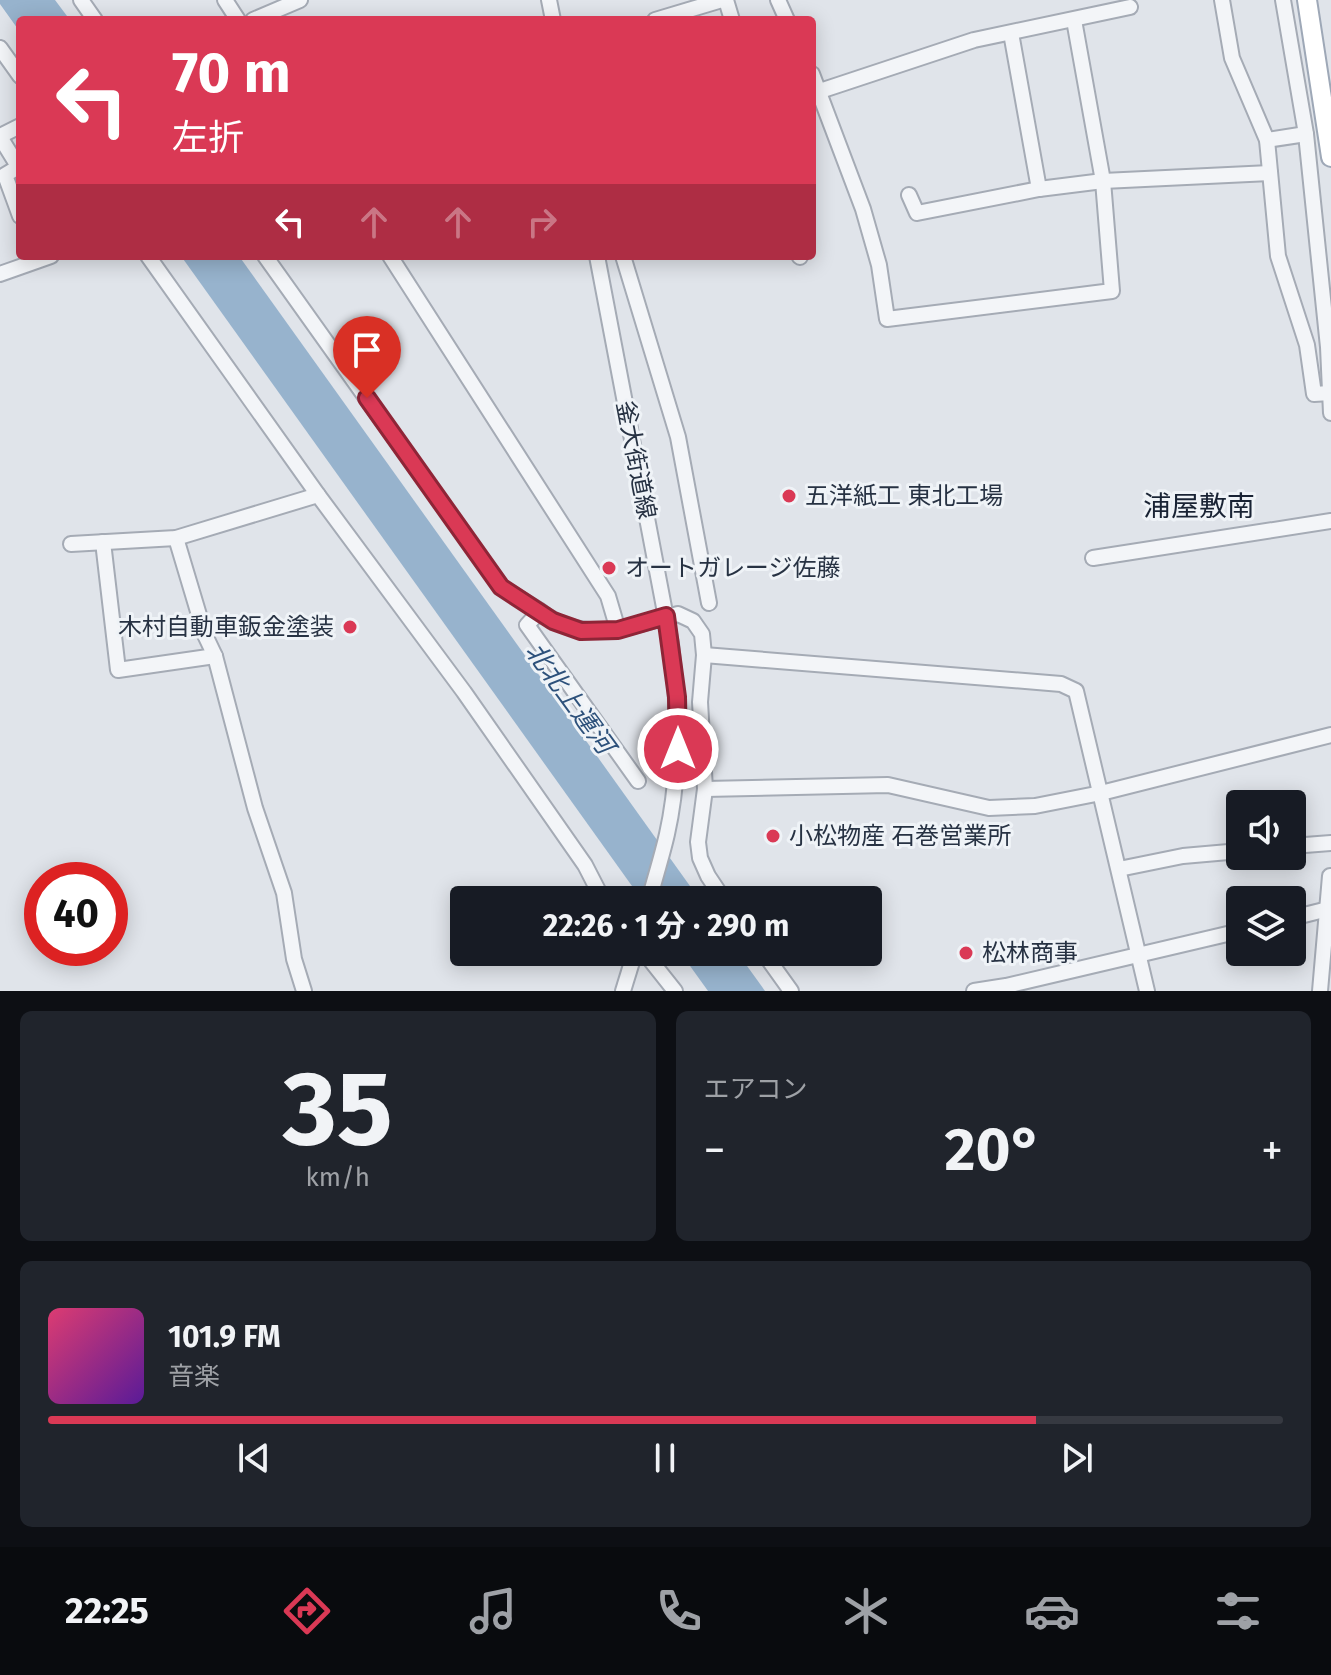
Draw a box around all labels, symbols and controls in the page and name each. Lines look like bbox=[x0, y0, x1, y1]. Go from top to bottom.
text: 70 m bbox=[172, 40, 291, 107]
icon: left bbox=[40, 48, 144, 152]
text: 左折 bbox=[172, 116, 244, 160]
icon: left bbox=[268, 200, 312, 244]
icon: ahead bbox=[352, 200, 396, 244]
icon: ahead bbox=[436, 200, 480, 244]
icon: right bbox=[520, 200, 564, 244]
pin bbox=[333, 316, 401, 398]
icon: arrive bbox=[345, 328, 389, 372]
street label: 釜大街道線 bbox=[611, 398, 661, 522]
place label: 五洋紙工 東北工場 bbox=[805, 482, 1003, 510]
marker: 五洋紙工 東北工場 bbox=[780, 487, 798, 505]
district label: 浦屋敷南 bbox=[1143, 490, 1255, 523]
place label: オートガレージ佐藤 bbox=[625, 554, 841, 582]
marker: オートガレージ佐藤 bbox=[600, 559, 618, 577]
place label: 木村自動車鈑金塗装 bbox=[118, 613, 334, 641]
marker: 木村自動車鈑金塗装 bbox=[341, 618, 359, 636]
water label: 北北上運河 bbox=[519, 637, 623, 764]
position arrow bbox=[636, 707, 720, 791]
map controls bbox=[1226, 790, 1306, 966]
button: sound bbox=[1226, 790, 1306, 870]
place label: 小松物産 石巻営業所 bbox=[789, 822, 1011, 850]
marker: 小松物産 石巻営業所 bbox=[764, 827, 782, 845]
speed limit sign: 40 bbox=[24, 862, 128, 966]
button: layers bbox=[1226, 886, 1306, 966]
text: 22:26 · 1 分 · 290 m bbox=[543, 908, 789, 944]
place label: 松林商事 bbox=[982, 939, 1078, 967]
marker: 松林商事 bbox=[957, 944, 975, 962]
text: 35 bbox=[283, 1047, 393, 1172]
text: エアコン bbox=[704, 1074, 808, 1105]
text: 20° bbox=[945, 1114, 1042, 1186]
text: − bbox=[704, 1124, 726, 1177]
text: + bbox=[1261, 1124, 1283, 1177]
text: km/h bbox=[306, 1162, 370, 1193]
text: 101.9 FM bbox=[168, 1319, 281, 1355]
text: 音楽 bbox=[168, 1361, 220, 1392]
icon: previous bbox=[232, 1436, 276, 1480]
icon: pause bbox=[643, 1436, 687, 1480]
icon: next bbox=[1055, 1436, 1099, 1480]
icon: directions bbox=[279, 1583, 335, 1639]
icon: music bbox=[465, 1583, 521, 1639]
icon: phone bbox=[651, 1583, 707, 1639]
icon: climate bbox=[838, 1583, 894, 1639]
icon: car bbox=[1024, 1583, 1080, 1639]
icon: filters bbox=[1210, 1583, 1266, 1639]
text: 22:25 bbox=[65, 1589, 149, 1633]

